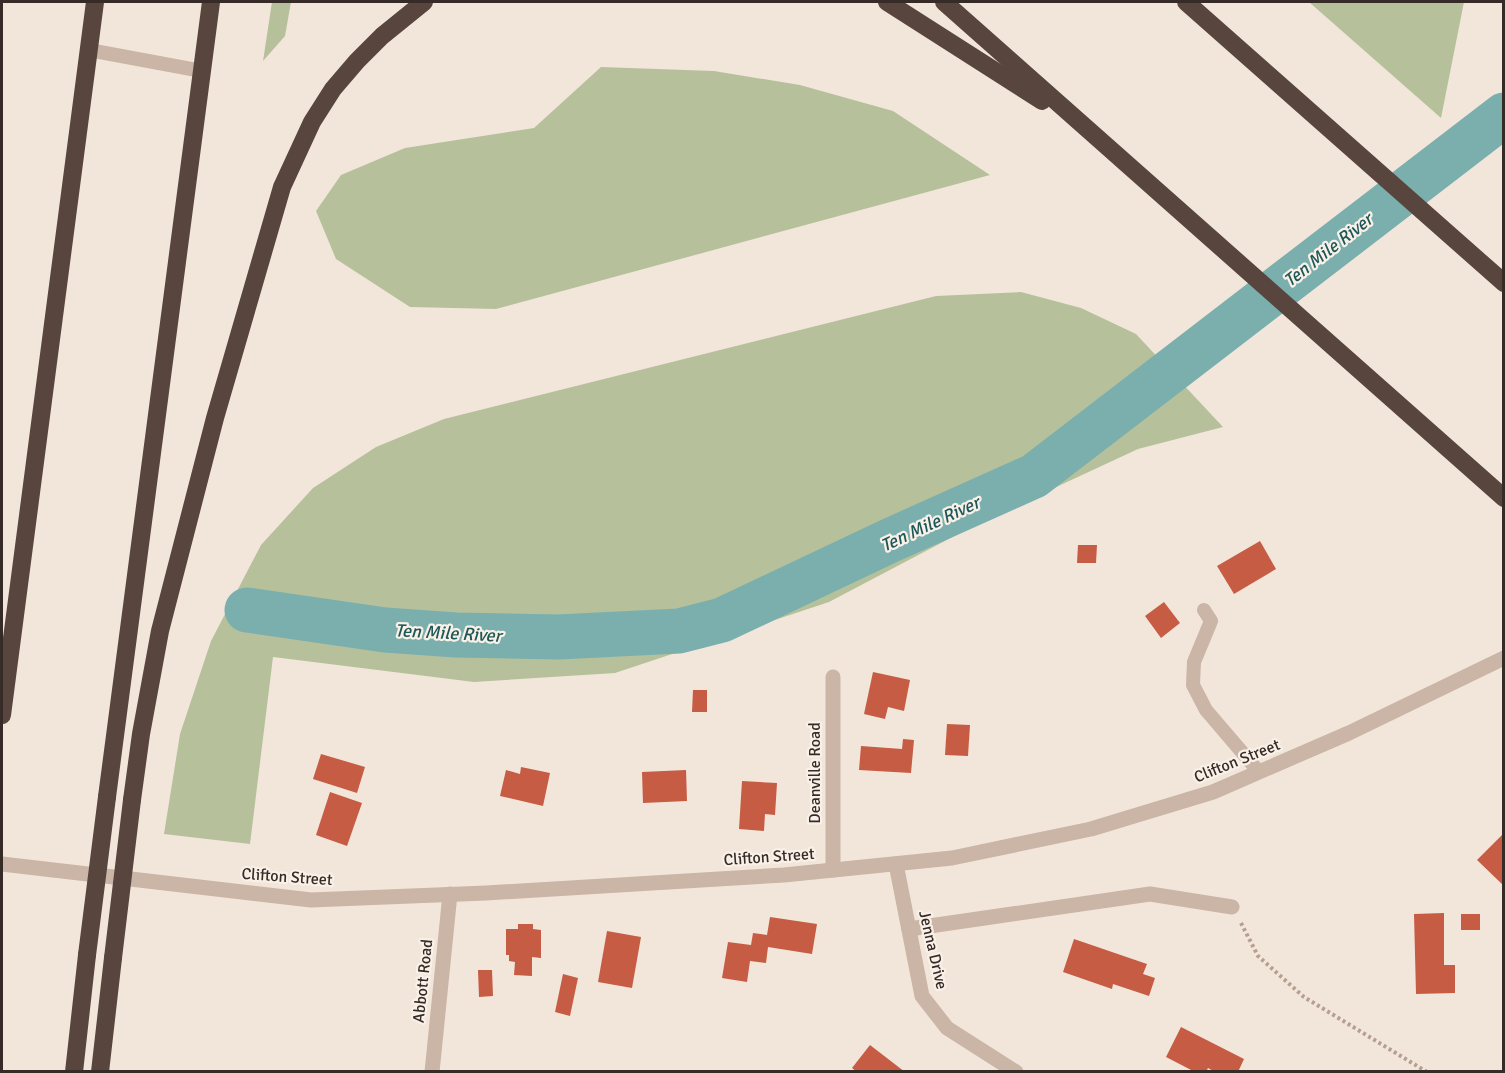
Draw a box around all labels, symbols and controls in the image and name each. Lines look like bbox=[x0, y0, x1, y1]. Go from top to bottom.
water label: Ten Mile River bbox=[1279, 207, 1379, 292]
water label: Ten Mile River bbox=[877, 490, 985, 557]
water label: Ten Mile River bbox=[394, 619, 504, 647]
street label: Deanville Road bbox=[805, 722, 825, 824]
street label: Clifton Street bbox=[1191, 735, 1283, 787]
street label: Clifton Street bbox=[723, 844, 816, 870]
street label: Clifton Street bbox=[241, 864, 334, 890]
street label: Jenna Drive bbox=[914, 909, 952, 991]
street label: Abbott Road bbox=[409, 938, 437, 1024]

